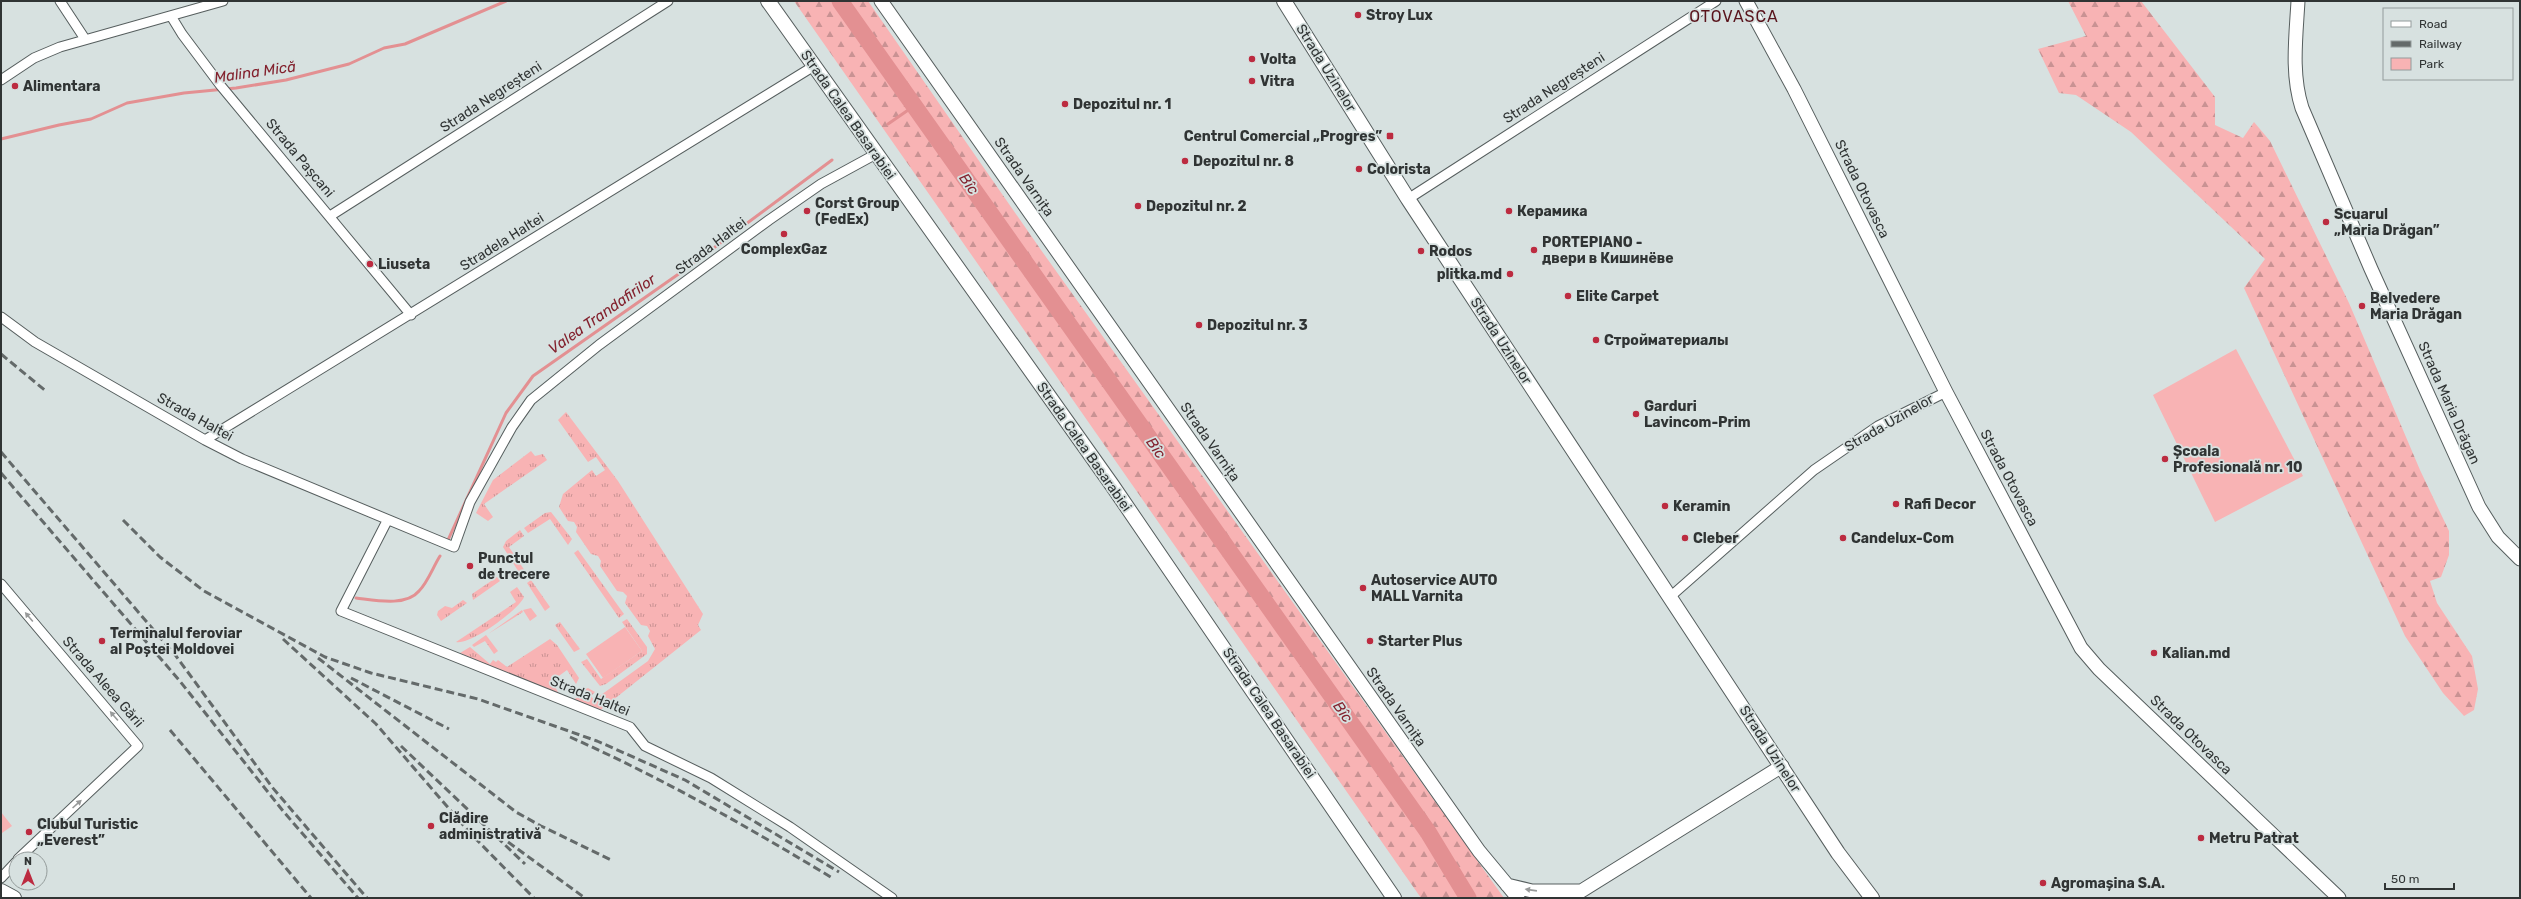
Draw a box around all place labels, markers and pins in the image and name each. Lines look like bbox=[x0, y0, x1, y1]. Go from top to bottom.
place label: Stroy Lux bbox=[1366, 7, 1434, 24]
marker: Stroy Lux bbox=[1353, 10, 1363, 20]
place label: Volta bbox=[1260, 51, 1296, 68]
marker: Volta bbox=[1247, 54, 1257, 64]
place label: Vitra bbox=[1260, 73, 1295, 90]
marker: Vitra bbox=[1247, 76, 1257, 86]
place label: Alimentara bbox=[23, 78, 100, 95]
marker: Alimentara bbox=[10, 81, 20, 91]
place label: Depozitul nr. 1 bbox=[1073, 96, 1171, 113]
marker: Depozitul nr. 1 bbox=[1060, 99, 1070, 109]
place label: Centrul Comercial „Progres” bbox=[1184, 128, 1382, 145]
marker: Centrul Comercial „Progres” bbox=[1385, 131, 1395, 141]
place label: Depozitul nr. 8 bbox=[1193, 153, 1294, 170]
marker: Depozitul nr. 8 bbox=[1180, 156, 1190, 166]
place label: Colorista bbox=[1367, 161, 1431, 178]
marker: Colorista bbox=[1354, 164, 1364, 174]
place label: Corst Group (FedEx) bbox=[815, 195, 900, 228]
place label: Depozitul nr. 2 bbox=[1146, 198, 1247, 215]
marker: Depozitul nr. 2 bbox=[1133, 201, 1143, 211]
place label: Керамика bbox=[1517, 203, 1588, 220]
marker: Corst Group (FedEx) bbox=[802, 206, 812, 216]
marker: Керамика bbox=[1504, 206, 1514, 216]
place label: Scuarul „Maria Drăgan” bbox=[2334, 206, 2440, 239]
marker: Scuarul „Maria Drăgan” bbox=[2321, 217, 2331, 227]
marker: ComplexGaz bbox=[779, 229, 789, 239]
place label: PORTEPIANO - двери в Кишинёве bbox=[1542, 234, 1674, 267]
place label: ComplexGaz bbox=[741, 241, 827, 258]
place label: Rodos bbox=[1429, 243, 1473, 260]
marker: PORTEPIANO - двери в Кишинёве bbox=[1529, 245, 1539, 255]
marker: Rodos bbox=[1416, 246, 1426, 256]
place label: Liuseta bbox=[378, 256, 430, 273]
marker: Liuseta bbox=[365, 259, 375, 269]
place label: plitka.md bbox=[1437, 266, 1502, 283]
marker: plitka.md bbox=[1505, 269, 1515, 279]
place label: Elite Carpet bbox=[1576, 288, 1659, 305]
place label: Belvedere Maria Drăgan bbox=[2370, 290, 2462, 323]
marker: Elite Carpet bbox=[1563, 291, 1573, 301]
marker: Belvedere Maria Drăgan bbox=[2357, 301, 2367, 311]
place label: Depozitul nr. 3 bbox=[1207, 317, 1308, 334]
marker: Depozitul nr. 3 bbox=[1194, 320, 1204, 330]
place label: Стройматериалы bbox=[1604, 332, 1729, 349]
marker: Стройматериалы bbox=[1591, 335, 1601, 345]
place label: Garduri Lavincom-Prim bbox=[1644, 398, 1751, 431]
marker: Garduri Lavincom-Prim bbox=[1631, 409, 1641, 419]
place label: Școala Profesională nr. 10 bbox=[2173, 443, 2303, 476]
marker: Școala Profesională nr. 10 bbox=[2160, 454, 2170, 464]
place label: Rafi Decor bbox=[1904, 496, 1976, 513]
place label: Keramin bbox=[1673, 498, 1731, 515]
marker: Rafi Decor bbox=[1891, 499, 1901, 509]
marker: Keramin bbox=[1660, 501, 1670, 511]
place label: Cleber bbox=[1693, 530, 1739, 547]
place label: Candelux-Com bbox=[1851, 530, 1954, 547]
marker: Cleber bbox=[1680, 533, 1690, 543]
marker: Candelux-Com bbox=[1838, 533, 1848, 543]
place label: Punctul de trecere bbox=[478, 550, 550, 583]
marker: Punctul de trecere bbox=[465, 561, 475, 571]
place label: Autoservice AUTO MALL Varnita bbox=[1371, 572, 1498, 605]
marker: Autoservice AUTO MALL Varnita bbox=[1358, 583, 1368, 593]
place label: Terminalul feroviar al Poștei Moldovei bbox=[110, 625, 243, 658]
place label: Starter Plus bbox=[1378, 633, 1463, 650]
marker: Terminalul feroviar al Poștei Moldovei bbox=[97, 636, 107, 646]
marker: Starter Plus bbox=[1365, 636, 1375, 646]
place label: Kalian.md bbox=[2162, 645, 2231, 662]
marker: Kalian.md bbox=[2149, 648, 2159, 658]
place label: Clădire administrativă bbox=[439, 810, 541, 843]
place label: Clubul Turistic „Everest” bbox=[37, 816, 138, 849]
marker: Clădire administrativă bbox=[426, 821, 436, 831]
marker: Clubul Turistic „Everest” bbox=[24, 827, 34, 837]
place label: Metru Patrat bbox=[2209, 830, 2299, 847]
marker: Metru Patrat bbox=[2196, 833, 2206, 843]
place label: Agromașina S.A. bbox=[2051, 875, 2165, 892]
marker: Agromașina S.A. bbox=[2038, 878, 2048, 888]

